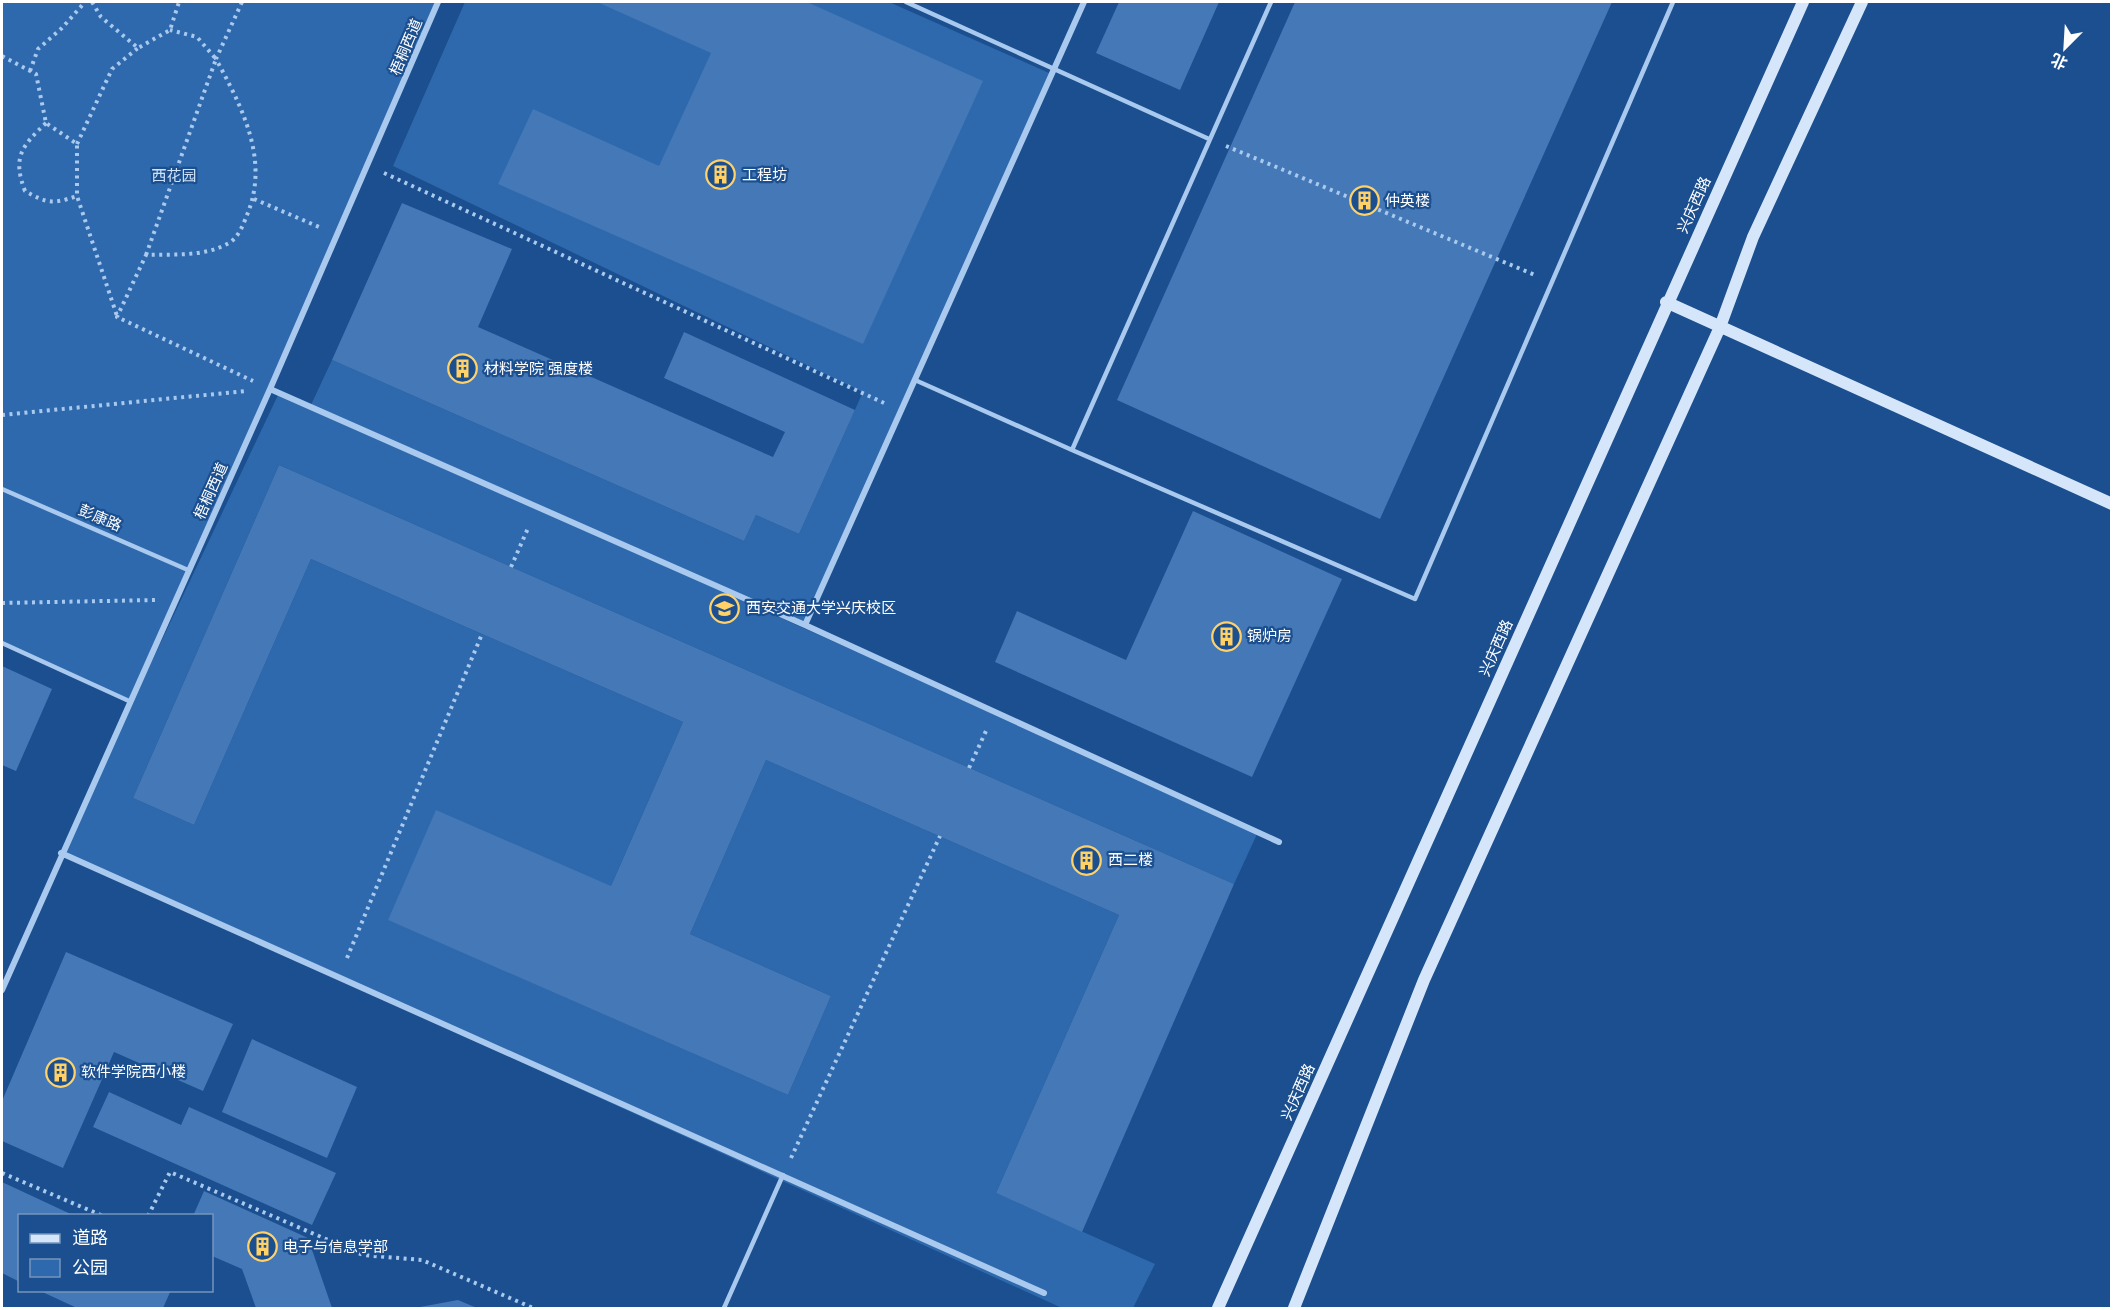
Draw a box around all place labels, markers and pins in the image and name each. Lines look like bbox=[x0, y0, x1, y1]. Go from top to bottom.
building icon: 工程坊 bbox=[705, 159, 737, 191]
place label: 工程坊 bbox=[742, 165, 787, 184]
building icon: 仲英楼 bbox=[1348, 185, 1380, 217]
place label: 仲英楼 bbox=[1385, 191, 1430, 210]
building icon: 材料学院 强度楼 bbox=[447, 353, 479, 385]
place label: 材料学院 强度楼 bbox=[484, 359, 593, 378]
school or university icon: 西安交通大学兴庆校区 bbox=[709, 592, 741, 624]
place label: 西安交通大学兴庆校区 bbox=[746, 598, 896, 617]
building icon: 锅炉房 bbox=[1210, 620, 1242, 652]
place label: 锅炉房 bbox=[1247, 626, 1292, 645]
building icon: 西二楼 bbox=[1071, 844, 1103, 876]
place label: 西二楼 bbox=[1108, 850, 1153, 869]
building icon: 软件学院西小楼 bbox=[44, 1056, 76, 1088]
place label: 软件学院西小楼 bbox=[81, 1062, 186, 1081]
building icon: 电子与信息学部 bbox=[246, 1231, 278, 1263]
place label: 电子与信息学部 bbox=[283, 1237, 388, 1256]

